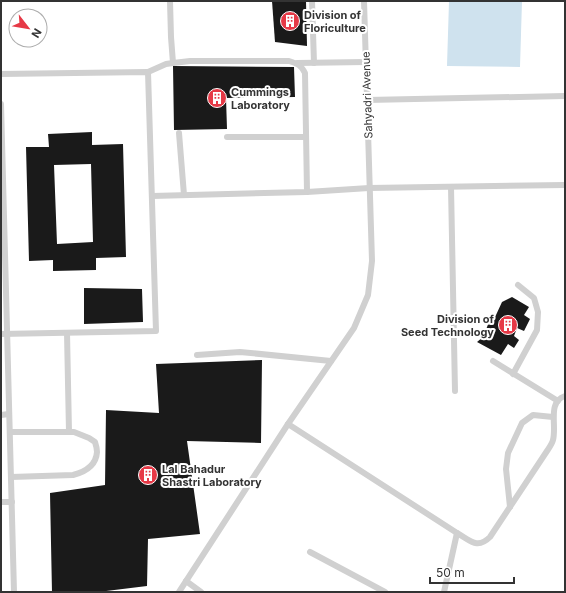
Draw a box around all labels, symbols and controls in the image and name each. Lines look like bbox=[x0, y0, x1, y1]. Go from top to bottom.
north arrow bbox=[8, 8, 48, 48]
place label: Division of Floriculture bbox=[304, 8, 366, 35]
building icon: Division of Floriculture bbox=[279, 10, 301, 32]
text: N bbox=[28, 26, 45, 40]
street label: Sahyadri Avenue bbox=[358, 51, 376, 139]
place label: Cummings Laboratory bbox=[231, 85, 290, 112]
building icon: Cummings Laboratory bbox=[206, 87, 228, 109]
place label: Division of Seed Technology bbox=[401, 312, 495, 339]
building icon: Division of Seed Technology bbox=[497, 314, 519, 336]
place label: Lal Bahadur Shastri Laboratory bbox=[162, 462, 262, 489]
building icon: Lal Bahadur Shastri Laboratory bbox=[137, 464, 159, 486]
scale bar bbox=[430, 559, 514, 585]
text: 50 m bbox=[436, 565, 465, 580]

